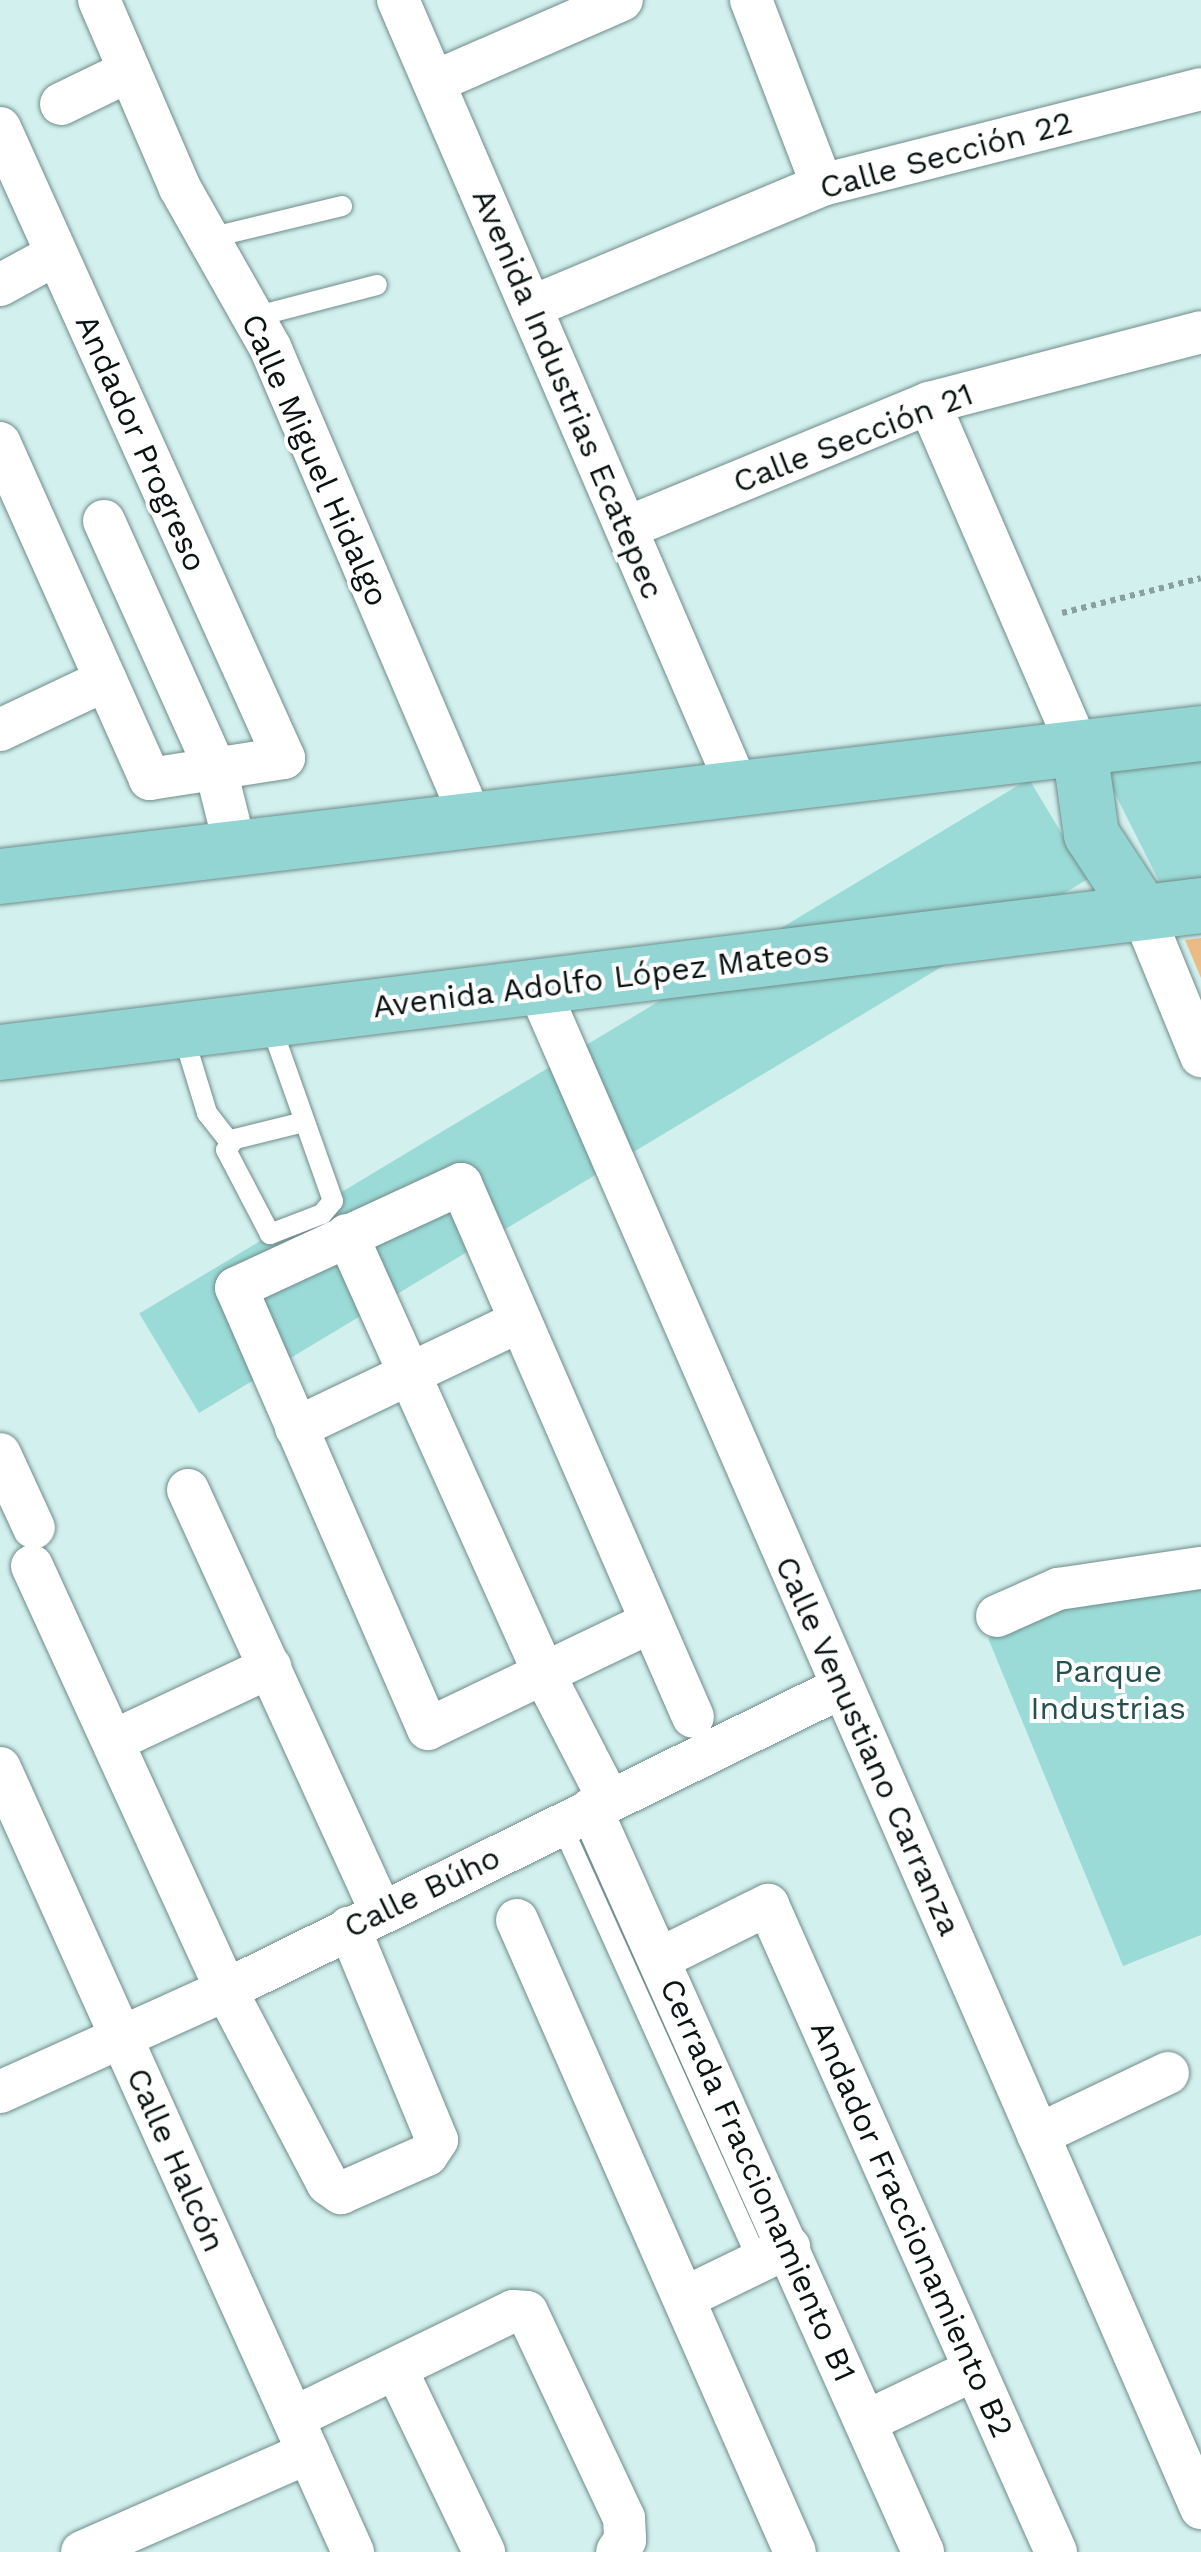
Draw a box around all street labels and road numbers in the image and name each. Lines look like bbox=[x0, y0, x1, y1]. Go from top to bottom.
street label: Calle Sección 22 bbox=[816, 103, 1076, 207]
street label: Avenida Industrias Ecatepec bbox=[464, 183, 672, 605]
street label: Calle Miguel Hidalgo bbox=[233, 307, 397, 613]
street label: Andador Progreso bbox=[67, 308, 215, 578]
street label: Calle Sección 21 bbox=[728, 375, 978, 501]
street label: Avenida Adolfo López Mateos bbox=[370, 932, 832, 1026]
street label: Calle Venustiano Carranza bbox=[767, 1550, 969, 1942]
street label: Calle Búho bbox=[338, 1838, 506, 1946]
street label: Cerrada Fraccionamiento B1 bbox=[651, 1972, 865, 2388]
street label: Andador Fraccionamiento B2 bbox=[802, 2014, 1022, 2444]
street label: Calle Halcón bbox=[118, 2062, 234, 2258]

